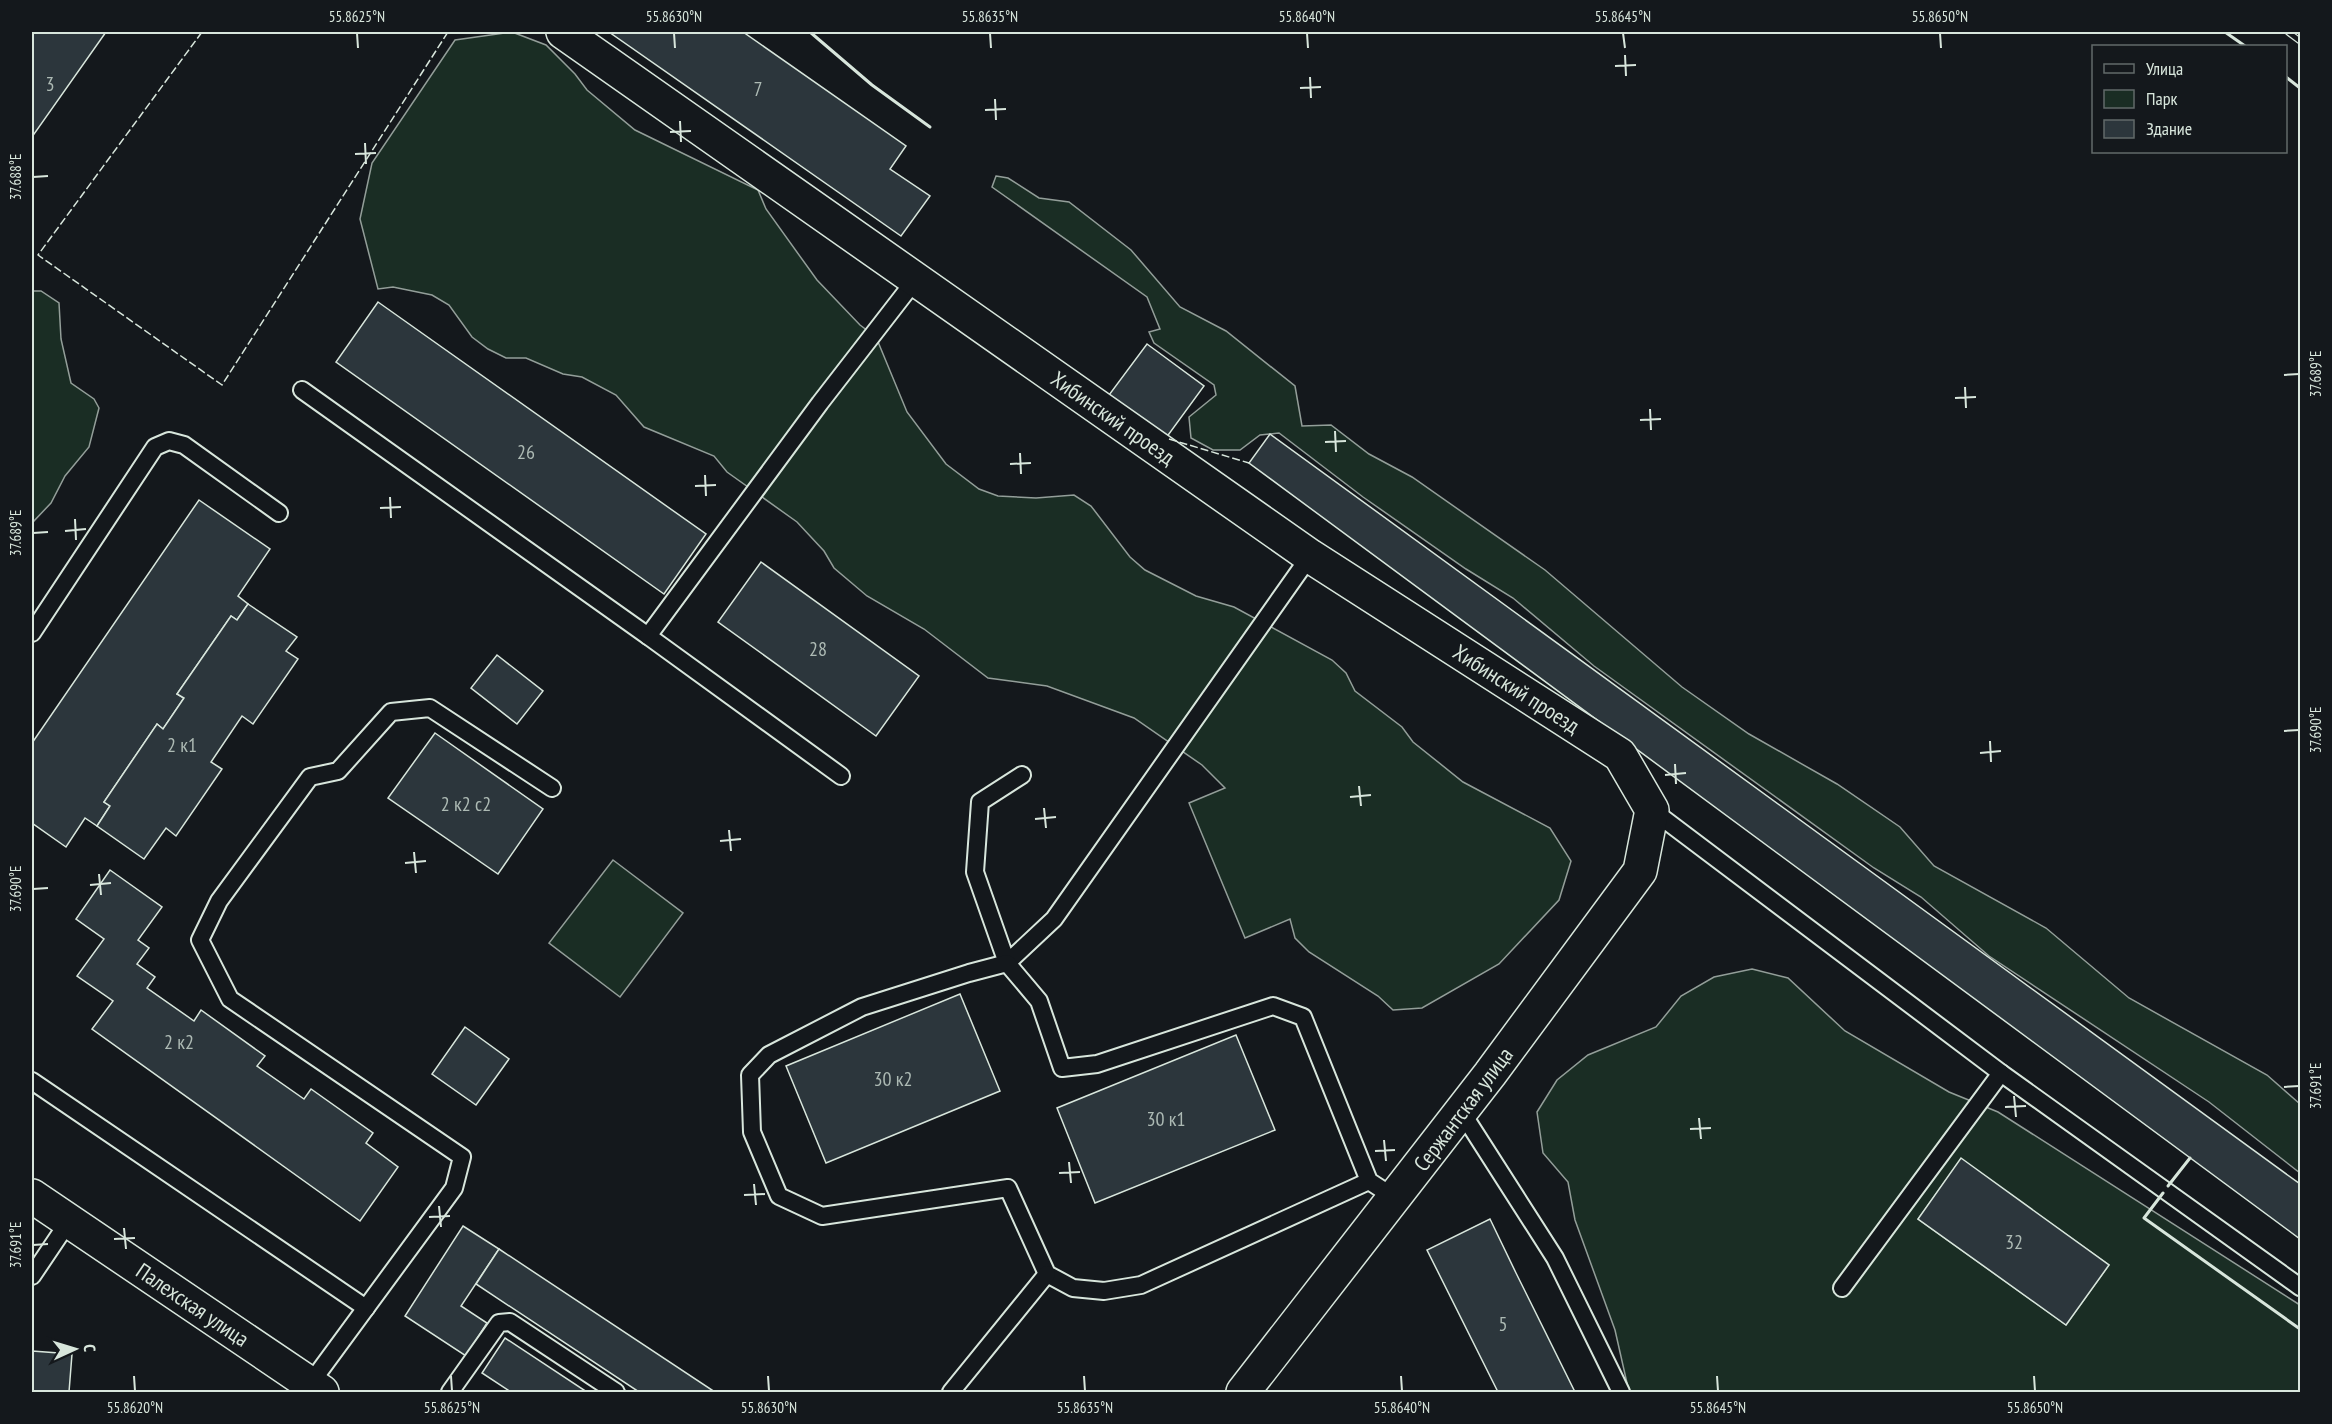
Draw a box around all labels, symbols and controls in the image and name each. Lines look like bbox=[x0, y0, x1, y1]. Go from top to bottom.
text: 55.8625°N bbox=[329, 7, 385, 26]
text: 55.8630°N bbox=[646, 7, 702, 26]
text: 55.8635°N bbox=[962, 7, 1018, 26]
text: 55.8640°N bbox=[1279, 7, 1335, 26]
text: 55.8645°N bbox=[1595, 7, 1651, 26]
text: 55.8650°N bbox=[1912, 7, 1968, 26]
legend bbox=[2092, 45, 2287, 153]
text: Улица bbox=[2146, 57, 2183, 80]
house number: 3 bbox=[46, 71, 55, 97]
house number: 7 bbox=[754, 76, 763, 102]
text: Парк bbox=[2146, 87, 2177, 110]
text: Здание bbox=[2146, 117, 2192, 140]
text: 37.688°E bbox=[6, 154, 25, 200]
text: 37.689°E bbox=[2306, 351, 2325, 397]
street label: Хибинский проезд bbox=[1046, 365, 1181, 471]
house number: 26 bbox=[517, 439, 535, 465]
text: 37.689°E bbox=[6, 510, 25, 556]
house number: 28 bbox=[809, 636, 827, 662]
street label: Хибинский проезд bbox=[1448, 638, 1585, 740]
text: 37.690°E bbox=[2306, 707, 2325, 753]
house number: 2 к1 bbox=[167, 732, 197, 758]
house number: 2 к2 с2 bbox=[441, 791, 491, 817]
text: 37.690°E bbox=[6, 866, 25, 912]
house number: 2 к2 bbox=[164, 1029, 194, 1055]
street label: Сержантская улица bbox=[1407, 1041, 1519, 1177]
text: 37.691°E bbox=[2306, 1063, 2325, 1109]
house number: 30 к2 bbox=[874, 1066, 912, 1092]
house number: 30 к1 bbox=[1147, 1106, 1185, 1132]
text: 37.691°E bbox=[6, 1222, 25, 1268]
house number: 32 bbox=[2005, 1229, 2023, 1255]
street label: Палехская улица bbox=[131, 1257, 255, 1353]
house number: 5 bbox=[1499, 1311, 1508, 1337]
north arrow bbox=[45, 1319, 105, 1379]
text: С bbox=[80, 1344, 100, 1353]
text: 55.8620°N bbox=[107, 1398, 163, 1417]
text: 55.8625°N bbox=[424, 1398, 480, 1417]
text: 55.8630°N bbox=[741, 1398, 797, 1417]
text: 55.8635°N bbox=[1057, 1398, 1113, 1417]
text: 55.8640°N bbox=[1374, 1398, 1430, 1417]
text: 55.8645°N bbox=[1690, 1398, 1746, 1417]
text: 55.8650°N bbox=[2007, 1398, 2063, 1417]

